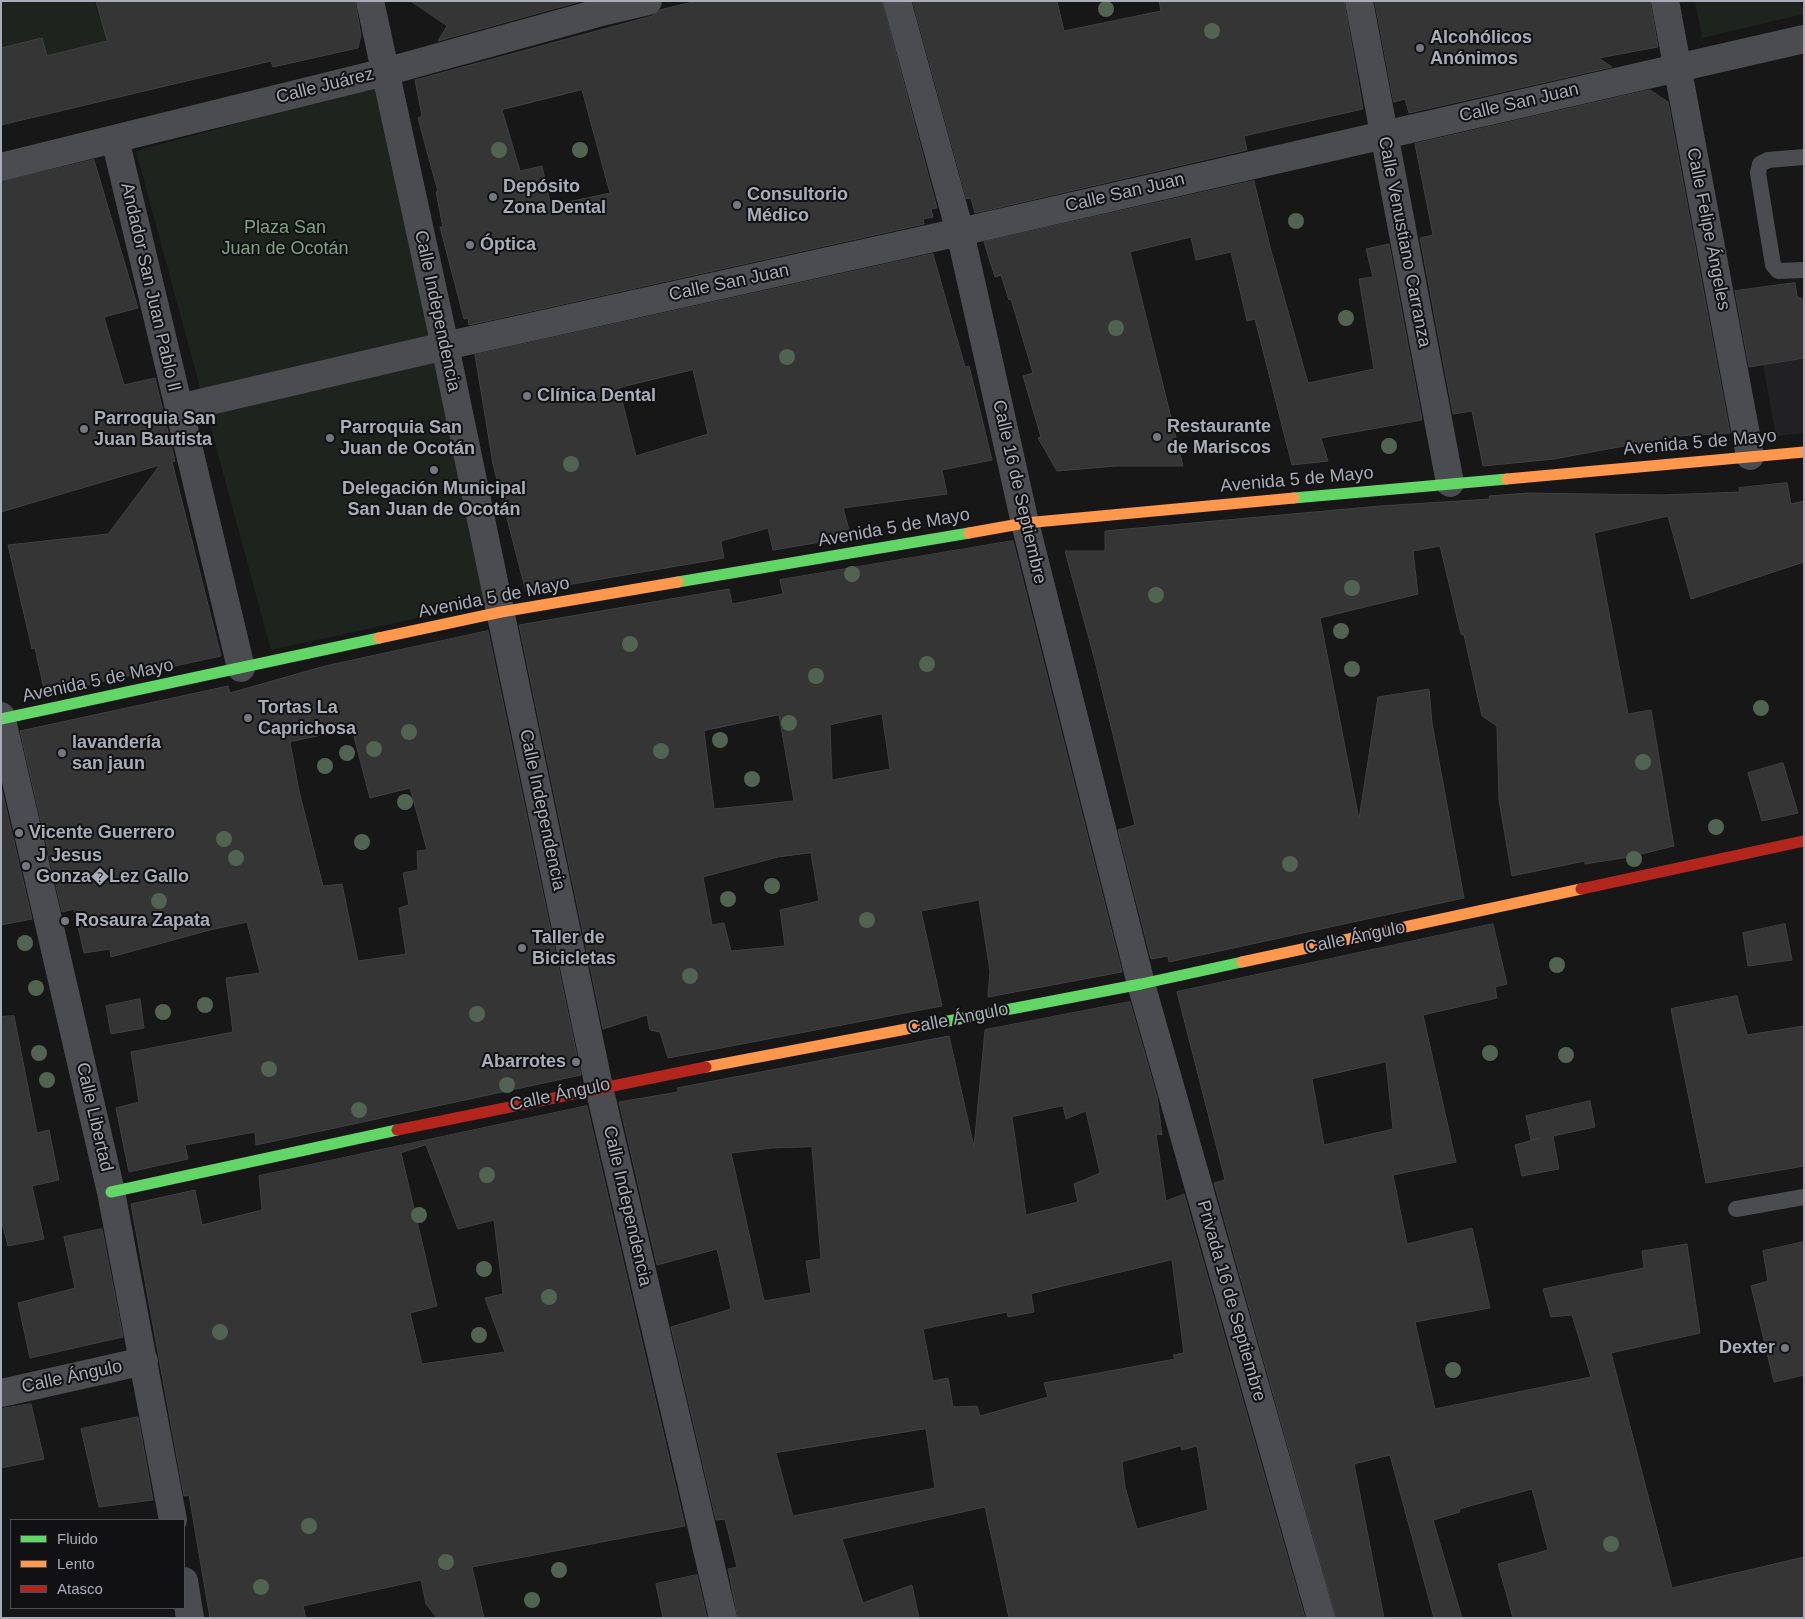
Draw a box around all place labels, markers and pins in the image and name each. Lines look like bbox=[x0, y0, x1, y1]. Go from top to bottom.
place label: Alcohólicos Anónimos bbox=[1430, 27, 1532, 70]
marker: Alcohólicos Anónimos bbox=[1414, 42, 1426, 54]
place label: Depósito Zona Dental bbox=[503, 176, 606, 218]
place label: Consultorio Médico bbox=[747, 184, 848, 226]
marker: Depósito Zona Dental bbox=[487, 191, 499, 203]
marker: Consultorio Médico bbox=[731, 199, 743, 211]
place label: Óptica bbox=[480, 234, 536, 256]
marker: Óptica bbox=[464, 239, 476, 251]
place label: Clínica Dental bbox=[537, 385, 656, 407]
marker: Clínica Dental bbox=[521, 390, 533, 402]
place label: Parroquia San Juan Bautista bbox=[94, 408, 216, 450]
place label: Restaurante de Mariscos bbox=[1167, 416, 1271, 458]
place label: Parroquia San Juan de Ocotán bbox=[340, 417, 475, 459]
marker: Parroquia San Juan Bautista bbox=[78, 423, 90, 435]
marker: Restaurante de Mariscos bbox=[1151, 431, 1163, 443]
marker: Parroquia San Juan de Ocotán bbox=[324, 432, 336, 444]
marker: Delegación Municipal San Juan de Ocotán bbox=[428, 464, 440, 476]
place label: Delegación Municipal San Juan de Ocotán bbox=[342, 478, 526, 520]
place label: Tortas La Caprichosa bbox=[258, 697, 356, 740]
marker: Tortas La Caprichosa bbox=[242, 712, 254, 724]
place label: lavandería san jaun bbox=[72, 732, 161, 774]
marker: lavandería san jaun bbox=[56, 747, 68, 759]
place label: Vicente Guerrero bbox=[29, 822, 175, 844]
marker: Vicente Guerrero bbox=[13, 827, 25, 839]
place label: J Jesus Gonza�Lez Gallo bbox=[36, 845, 189, 888]
marker: J Jesus Gonza�Lez Gallo bbox=[20, 860, 32, 872]
place label: Rosaura Zapata bbox=[75, 910, 210, 932]
marker: Rosaura Zapata bbox=[59, 915, 71, 927]
place label: Taller de Bicicletas bbox=[532, 927, 616, 970]
marker: Taller de Bicicletas bbox=[516, 942, 528, 954]
place label: Abarrotes bbox=[481, 1051, 566, 1073]
marker: Abarrotes bbox=[570, 1056, 582, 1068]
place label: Dexter bbox=[1719, 1337, 1775, 1359]
marker: Dexter bbox=[1779, 1342, 1791, 1354]

